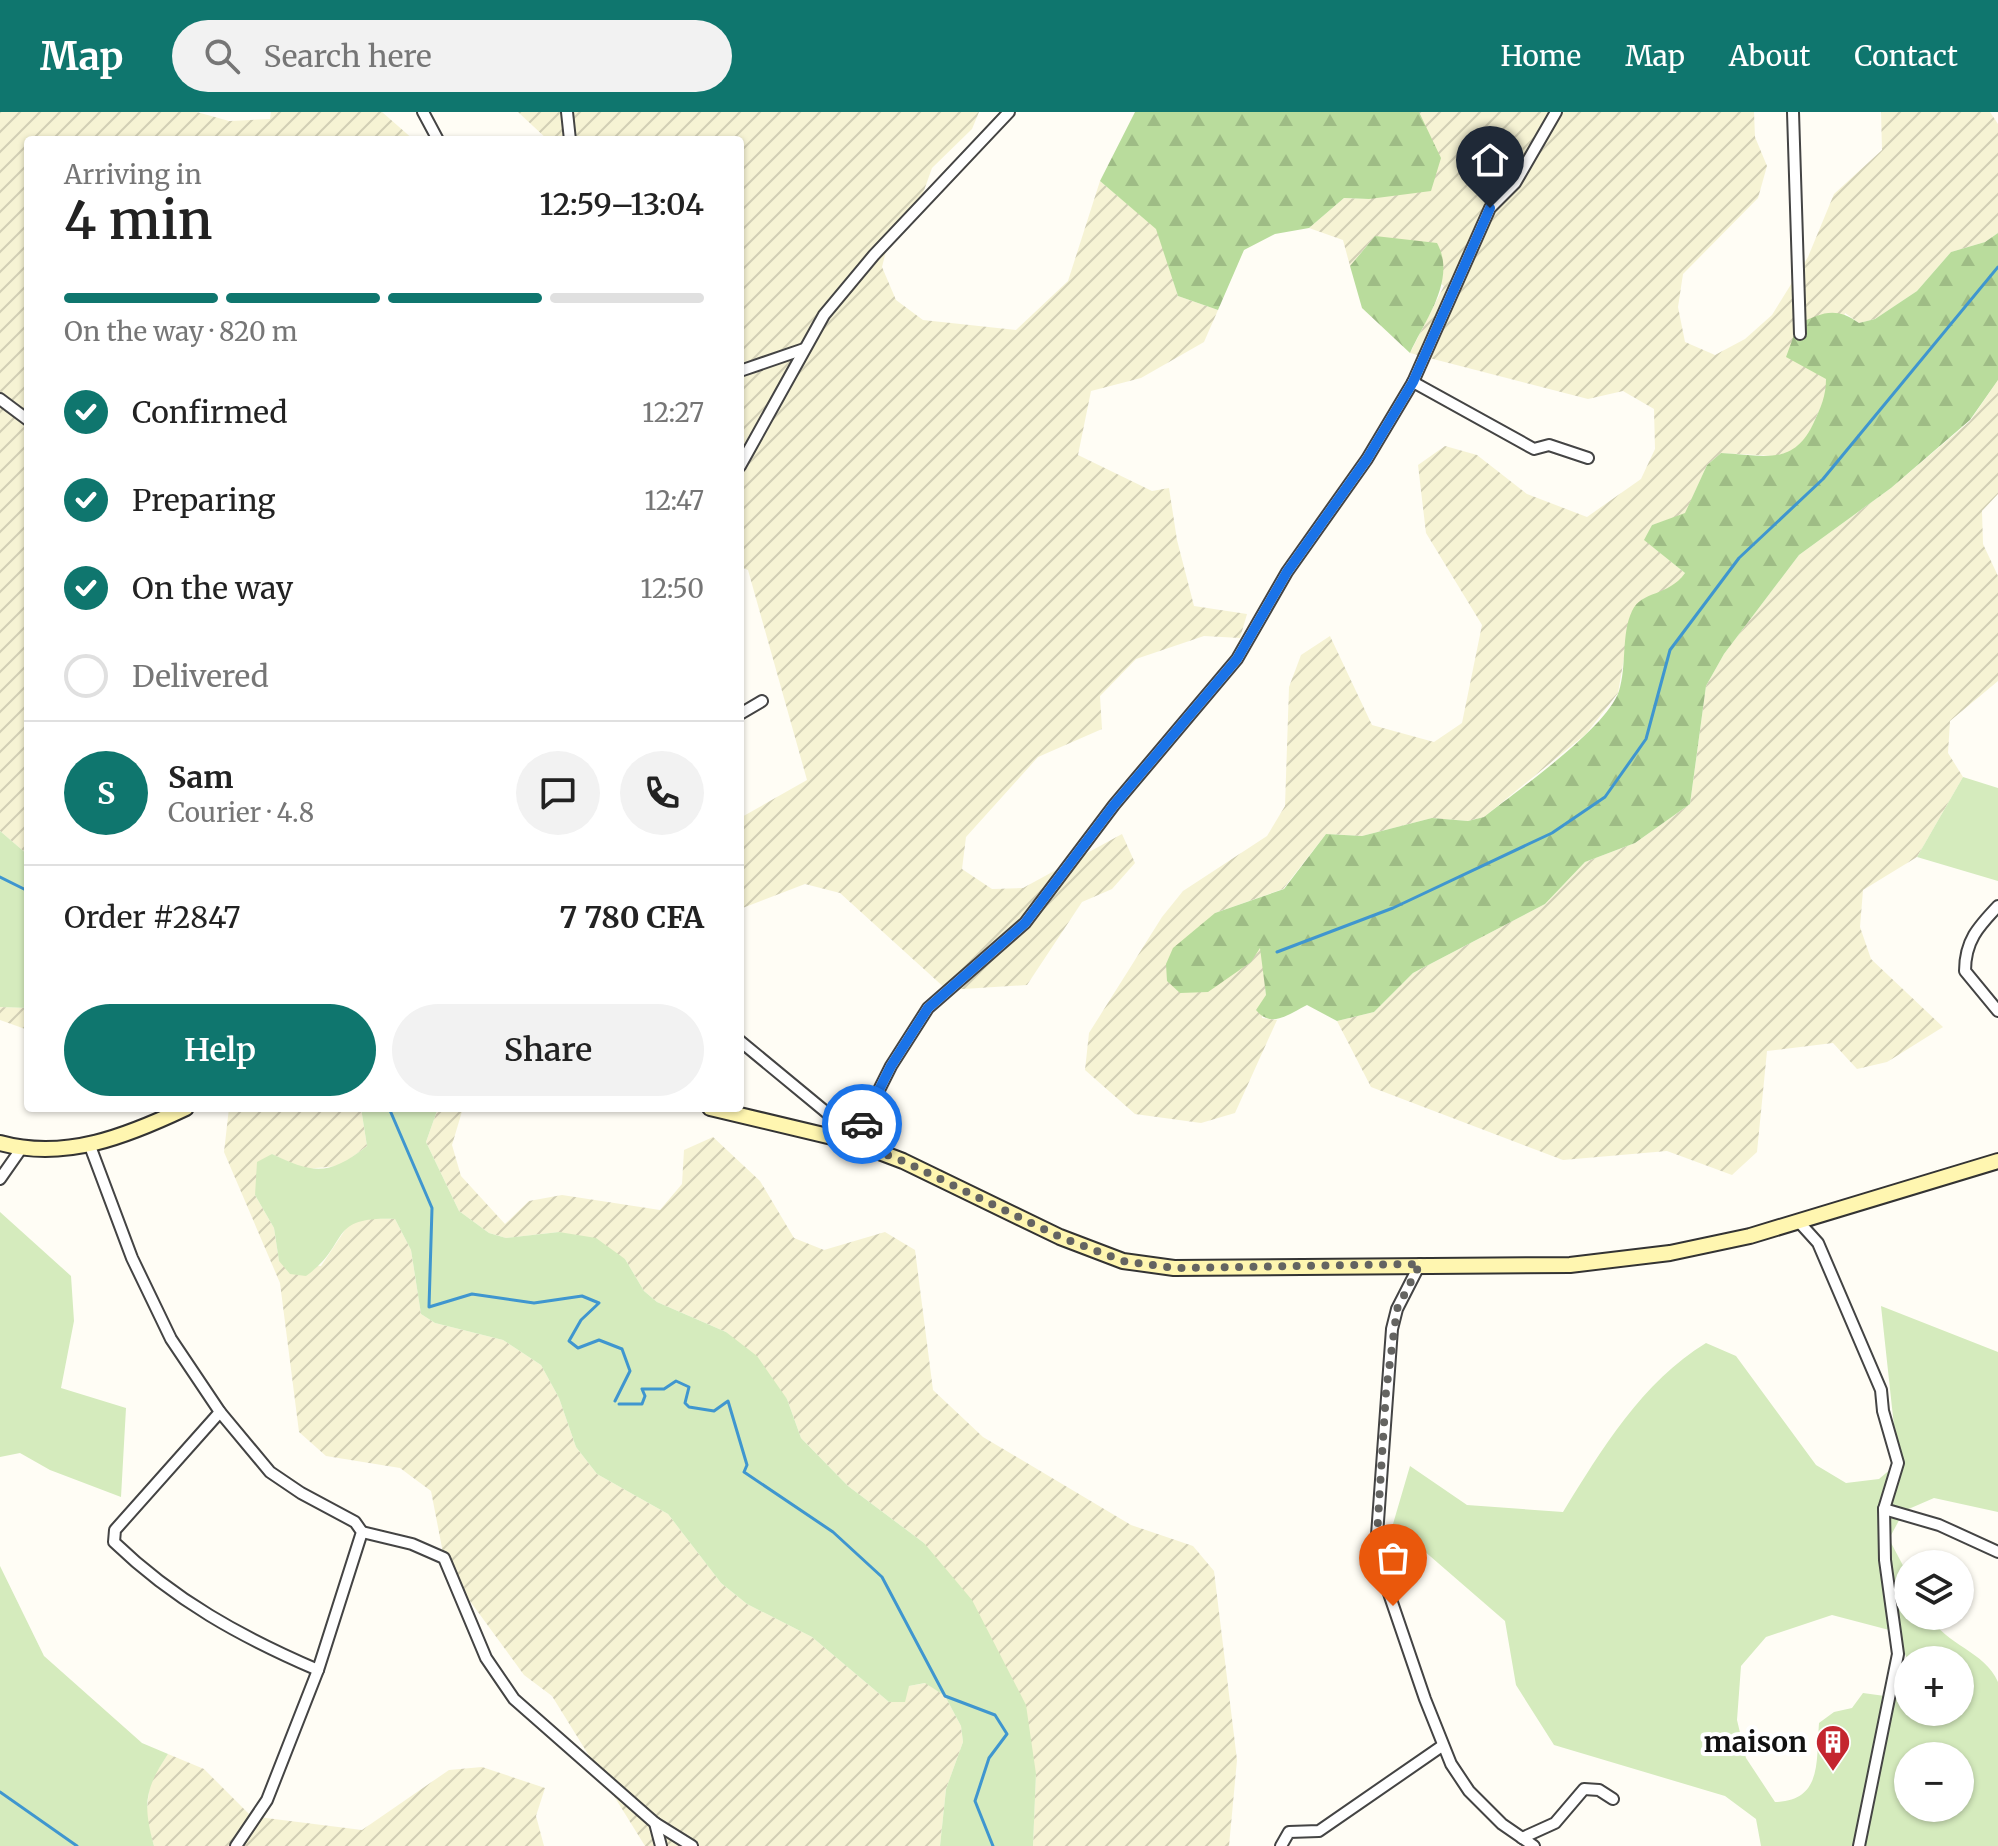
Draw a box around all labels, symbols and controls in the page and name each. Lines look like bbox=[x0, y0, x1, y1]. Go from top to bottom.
search box bbox=[172, 20, 732, 92]
text: Map bbox=[40, 33, 124, 80]
icon: search bbox=[200, 34, 244, 78]
text: Search here bbox=[264, 37, 432, 75]
text: Home bbox=[1500, 38, 1581, 74]
text: Map bbox=[1625, 38, 1685, 74]
text: About bbox=[1729, 38, 1810, 74]
text: Contact bbox=[1854, 38, 1958, 74]
pin bbox=[1456, 126, 1524, 208]
icon: home bbox=[1468, 138, 1512, 182]
text: Arriving in bbox=[64, 158, 202, 191]
text: 12:59–13:04 bbox=[539, 185, 704, 223]
text: 4 min bbox=[64, 188, 213, 253]
text: On the way · 820 m bbox=[64, 315, 298, 348]
icon: check bbox=[64, 390, 108, 434]
text: Confirmed bbox=[132, 393, 287, 431]
text: 12:27 bbox=[642, 396, 704, 429]
icon: check bbox=[64, 478, 108, 522]
text: Preparing bbox=[132, 481, 275, 519]
text: 12:47 bbox=[644, 484, 704, 517]
icon: check bbox=[64, 566, 108, 610]
text: On the way bbox=[132, 569, 293, 607]
text: 12:50 bbox=[640, 572, 704, 605]
text: Delivered bbox=[132, 657, 269, 695]
button: chat bbox=[516, 751, 600, 835]
button: phone bbox=[620, 751, 704, 835]
text: Sam bbox=[168, 758, 233, 796]
text: S bbox=[97, 774, 115, 812]
text: Courier · 4.8 bbox=[168, 796, 314, 829]
text: Order #2847 bbox=[64, 898, 241, 936]
text: 7 780 CFA bbox=[559, 898, 704, 936]
button: Help bbox=[64, 1004, 376, 1096]
button: Share bbox=[392, 1004, 704, 1096]
courier bbox=[822, 1084, 902, 1164]
icon: car bbox=[840, 1102, 884, 1146]
pin bbox=[1359, 1524, 1427, 1606]
icon: bag bbox=[1371, 1536, 1415, 1580]
map controls bbox=[1894, 1550, 1974, 1822]
button: layers bbox=[1894, 1550, 1974, 1630]
button: + bbox=[1894, 1646, 1974, 1726]
building icon: maison bbox=[1814, 1723, 1852, 1773]
place label: maison bbox=[1704, 1724, 1807, 1760]
button: − bbox=[1894, 1742, 1974, 1822]

